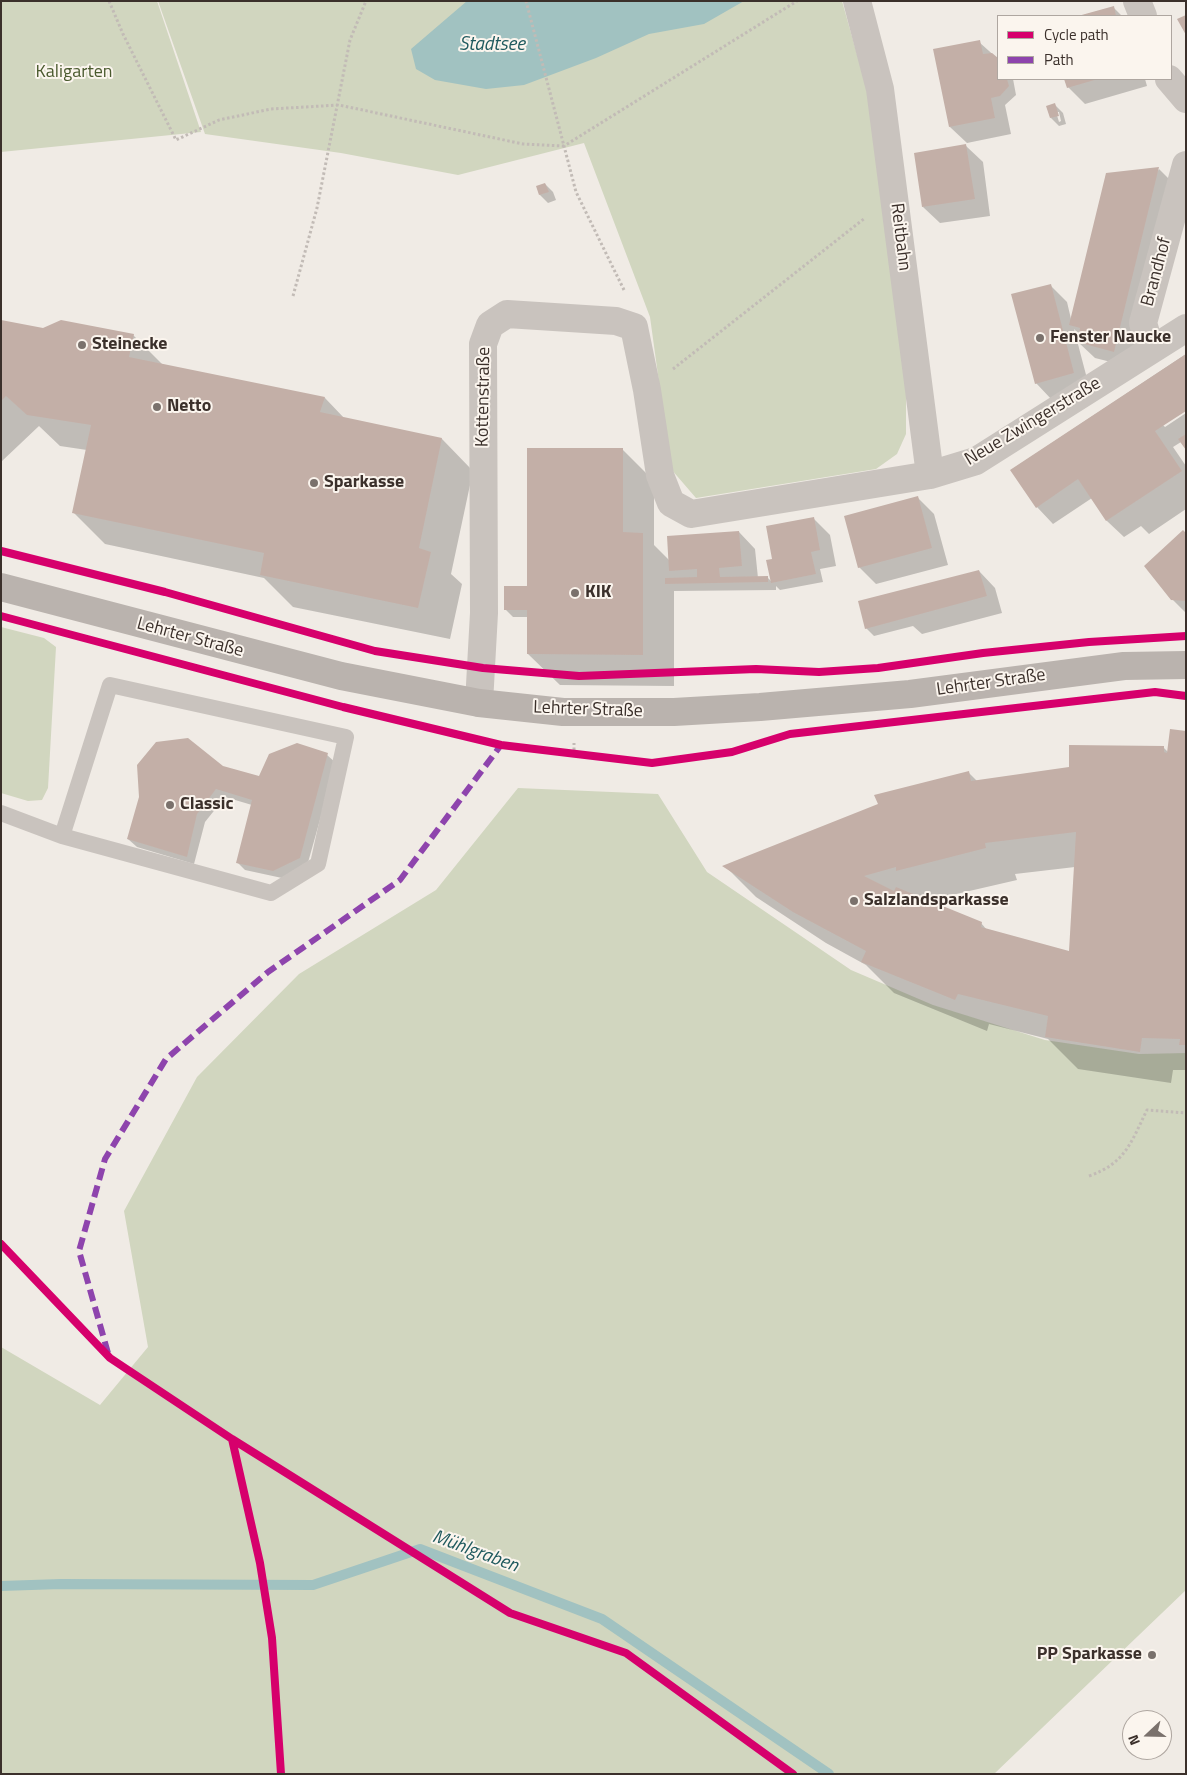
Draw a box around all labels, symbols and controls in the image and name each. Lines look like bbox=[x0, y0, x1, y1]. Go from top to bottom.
legend bbox=[997, 15, 1172, 80]
text: Cycle path bbox=[1044, 23, 1109, 46]
water label: Stadtsee bbox=[459, 34, 525, 56]
text: Path bbox=[1044, 48, 1074, 71]
park label: Kaligarten bbox=[36, 62, 112, 84]
street label: Reitbahn bbox=[885, 202, 915, 272]
street label: Brandhof bbox=[1137, 235, 1177, 309]
place label: Fenster Naucke bbox=[1050, 327, 1171, 349]
marker: Fenster Naucke bbox=[1034, 332, 1046, 344]
place label: Steinecke bbox=[92, 334, 168, 356]
marker: Steinecke bbox=[76, 339, 88, 351]
street label: Kottenstraße bbox=[472, 347, 496, 447]
street label: Neue Zwingerstraße bbox=[961, 373, 1105, 471]
place label: Netto bbox=[167, 396, 211, 418]
marker: Netto bbox=[151, 401, 163, 413]
place label: Sparkasse bbox=[324, 472, 404, 494]
marker: Sparkasse bbox=[308, 477, 320, 489]
place label: KIK bbox=[585, 582, 611, 604]
marker: KIK bbox=[569, 587, 581, 599]
street label: Lehrter Straße bbox=[134, 613, 246, 663]
street label: Lehrter Straße bbox=[935, 665, 1047, 701]
street label: Lehrter Straße bbox=[533, 697, 643, 723]
place label: Classic bbox=[180, 794, 233, 816]
marker: Classic bbox=[164, 799, 176, 811]
place label: Salzlandsparkasse bbox=[864, 890, 1009, 912]
marker: Salzlandsparkasse bbox=[848, 895, 860, 907]
water label: Mühlgraben bbox=[429, 1526, 521, 1578]
place label: PP Sparkasse bbox=[1037, 1644, 1142, 1666]
marker: PP Sparkasse bbox=[1146, 1649, 1158, 1661]
north arrow bbox=[1122, 1710, 1172, 1760]
text: N bbox=[1122, 1732, 1145, 1748]

